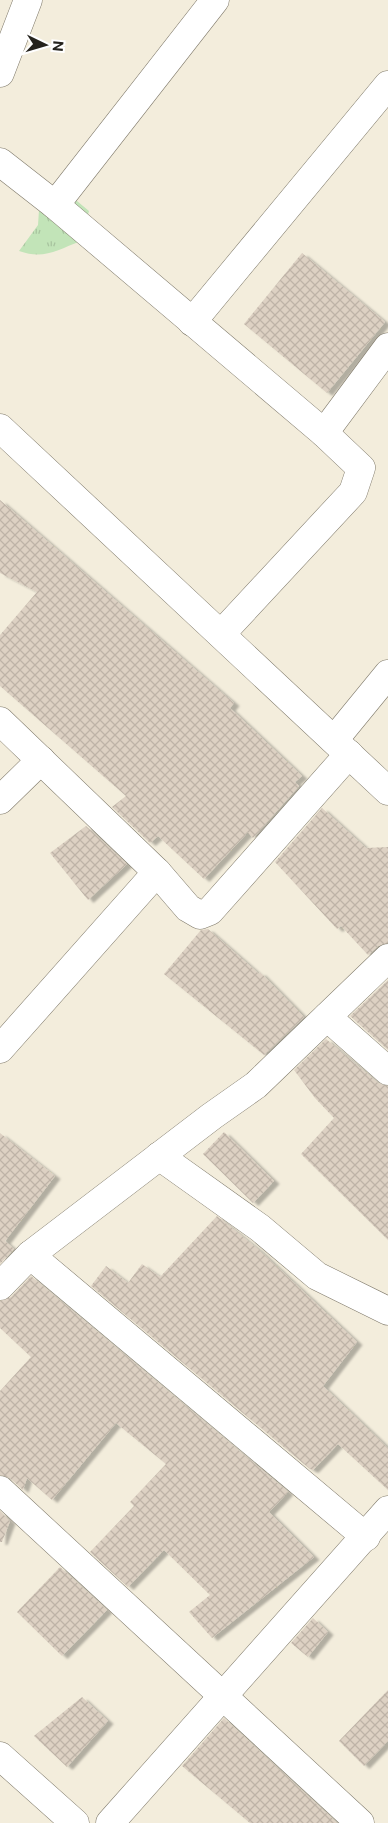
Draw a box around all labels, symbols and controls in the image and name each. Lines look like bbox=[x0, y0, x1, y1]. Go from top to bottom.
north arrow bbox=[20, 20, 70, 70]
text: N bbox=[50, 40, 66, 52]

